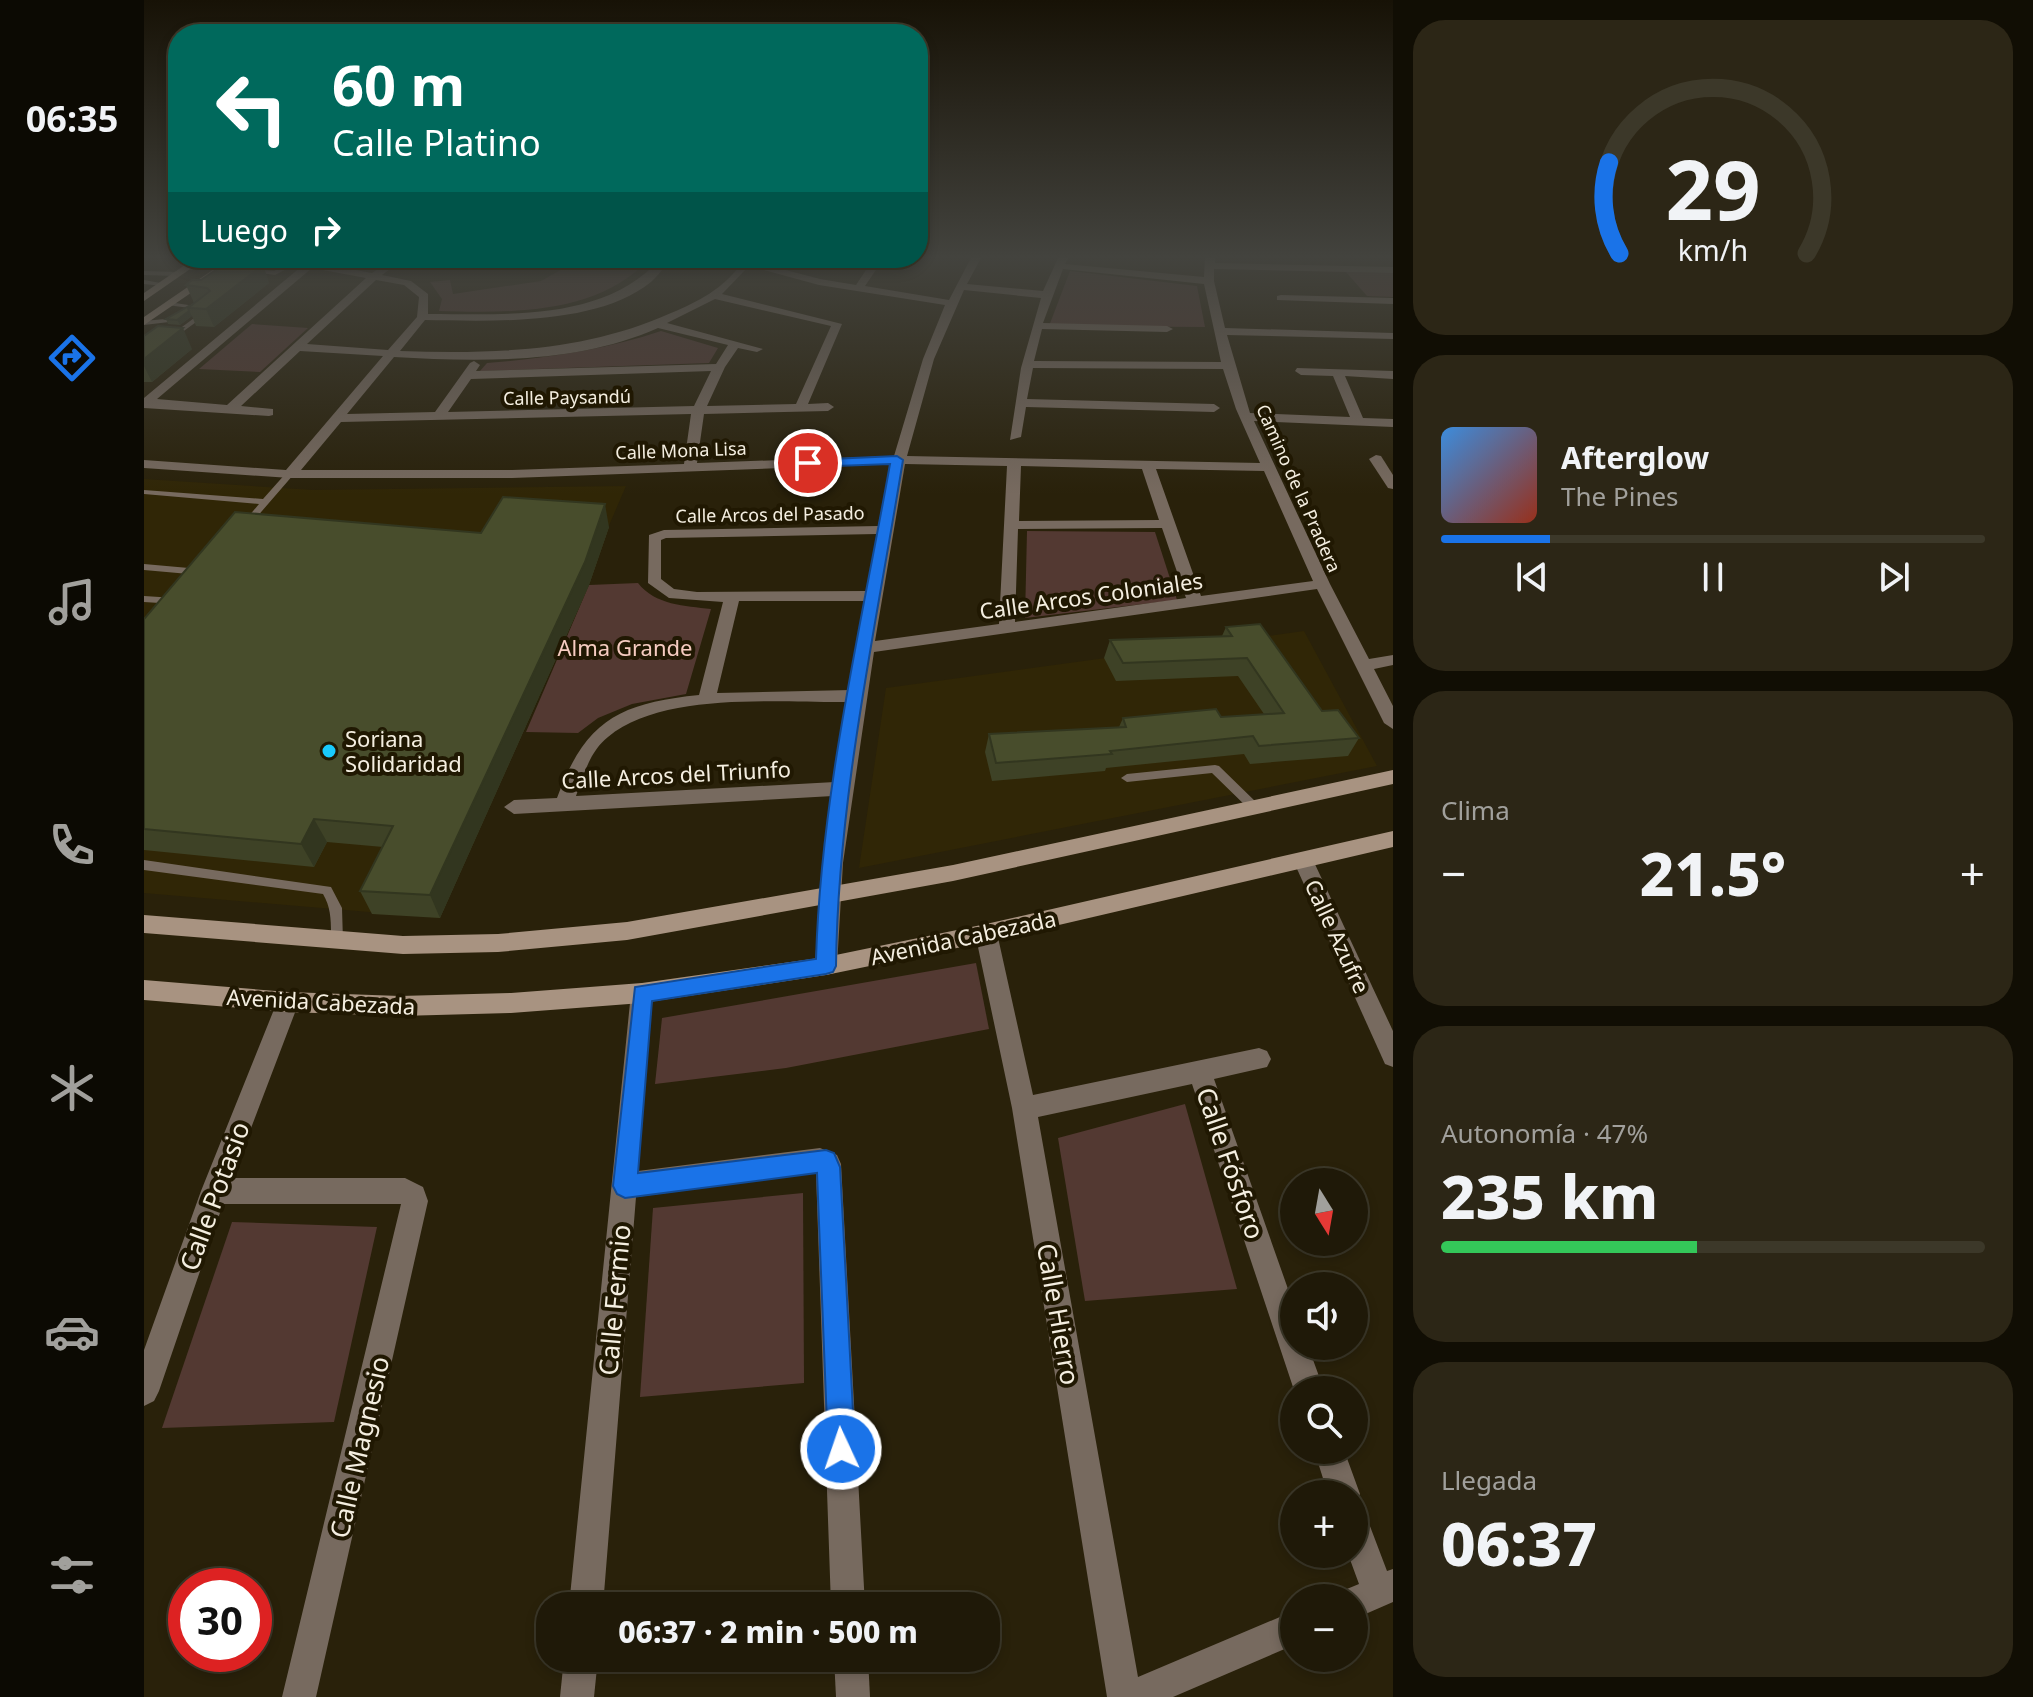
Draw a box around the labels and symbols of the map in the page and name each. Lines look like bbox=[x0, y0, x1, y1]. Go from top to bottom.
street label: Calle Paysandú bbox=[503, 384, 631, 410]
street label: Camino de la Pradera bbox=[1251, 400, 1347, 576]
pin bbox=[774, 429, 842, 497]
street label: Calle Mona Lisa bbox=[615, 436, 747, 464]
street label: Calle Arcos del Pasado bbox=[675, 500, 865, 528]
street label: Calle Arcos Coloniales bbox=[978, 564, 1204, 626]
park label: Alma Grande bbox=[558, 632, 692, 662]
place label: Soriana Solidaridad bbox=[345, 723, 462, 778]
marker: Soriana Solidaridad bbox=[320, 742, 338, 760]
street label: Calle Arcos del Triunfo bbox=[560, 753, 792, 795]
street label: Calle Azufre bbox=[1299, 874, 1377, 998]
street label: Avenida Cabezada bbox=[867, 903, 1059, 971]
street label: Avenida Cabezada bbox=[226, 981, 416, 1021]
street label: Calle Fósforo bbox=[1188, 1082, 1274, 1244]
street label: Calle Potasio bbox=[170, 1116, 258, 1276]
north arrow bbox=[1280, 1168, 1368, 1256]
street label: Calle Fermio bbox=[589, 1223, 639, 1377]
street label: Calle Hierro bbox=[1029, 1240, 1089, 1388]
street label: Calle Magnesio bbox=[321, 1353, 397, 1541]
position arrow bbox=[799, 1407, 883, 1491]
speed limit sign: 30 bbox=[168, 1568, 272, 1672]

